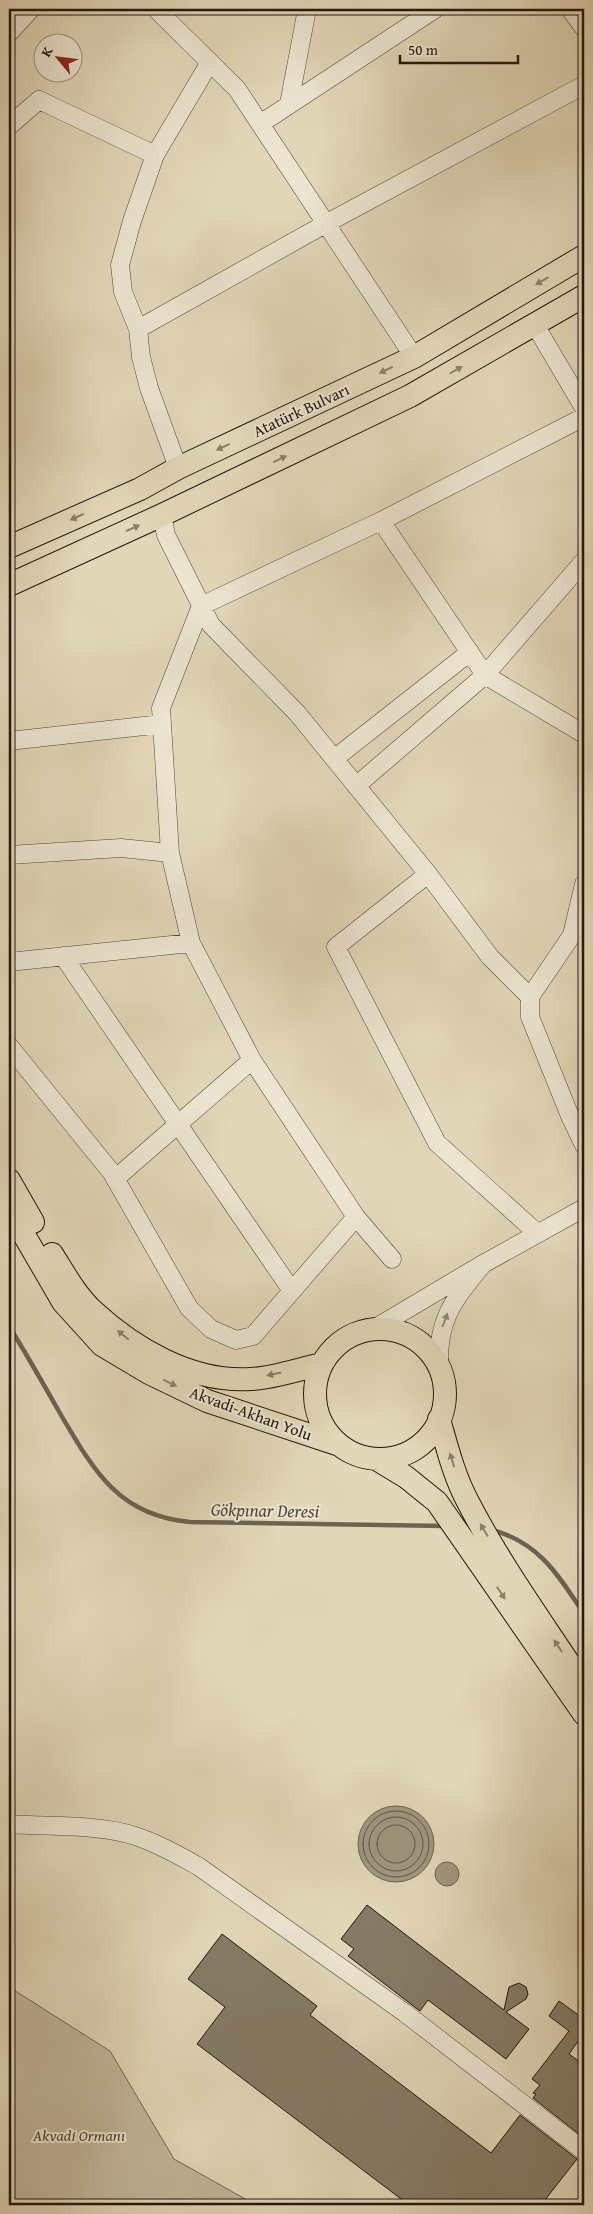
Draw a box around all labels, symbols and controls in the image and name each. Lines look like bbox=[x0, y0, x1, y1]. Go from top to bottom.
north arrow bbox=[32, 32, 82, 82]
scale bar bbox=[400, 32, 518, 64]
text: 50 m bbox=[408, 39, 439, 60]
text: K bbox=[36, 43, 58, 60]
one-way arrow bbox=[536, 277, 549, 286]
one-way arrow bbox=[379, 366, 393, 374]
one-way arrow bbox=[449, 366, 463, 374]
street label: Atatürk Bulvarı bbox=[249, 377, 354, 443]
one-way arrow bbox=[216, 443, 230, 451]
one-way arrow bbox=[273, 455, 287, 463]
one-way arrow bbox=[70, 513, 84, 521]
one-way arrow bbox=[126, 524, 140, 532]
one-way arrow bbox=[441, 1312, 449, 1327]
one-way arrow bbox=[117, 1329, 130, 1340]
one-way arrow bbox=[267, 1370, 282, 1378]
one-way arrow bbox=[163, 1379, 177, 1387]
street label: Akvadi-Akhan Yolu bbox=[187, 1380, 316, 1446]
one-way arrow bbox=[447, 1453, 455, 1468]
water label: Gökpınar Deresi bbox=[211, 1496, 320, 1524]
one-way arrow bbox=[480, 1523, 489, 1536]
one-way arrow bbox=[496, 1587, 506, 1600]
one-way arrow bbox=[553, 1639, 563, 1652]
park label: Akvadi Ormanı bbox=[32, 2123, 125, 2147]

